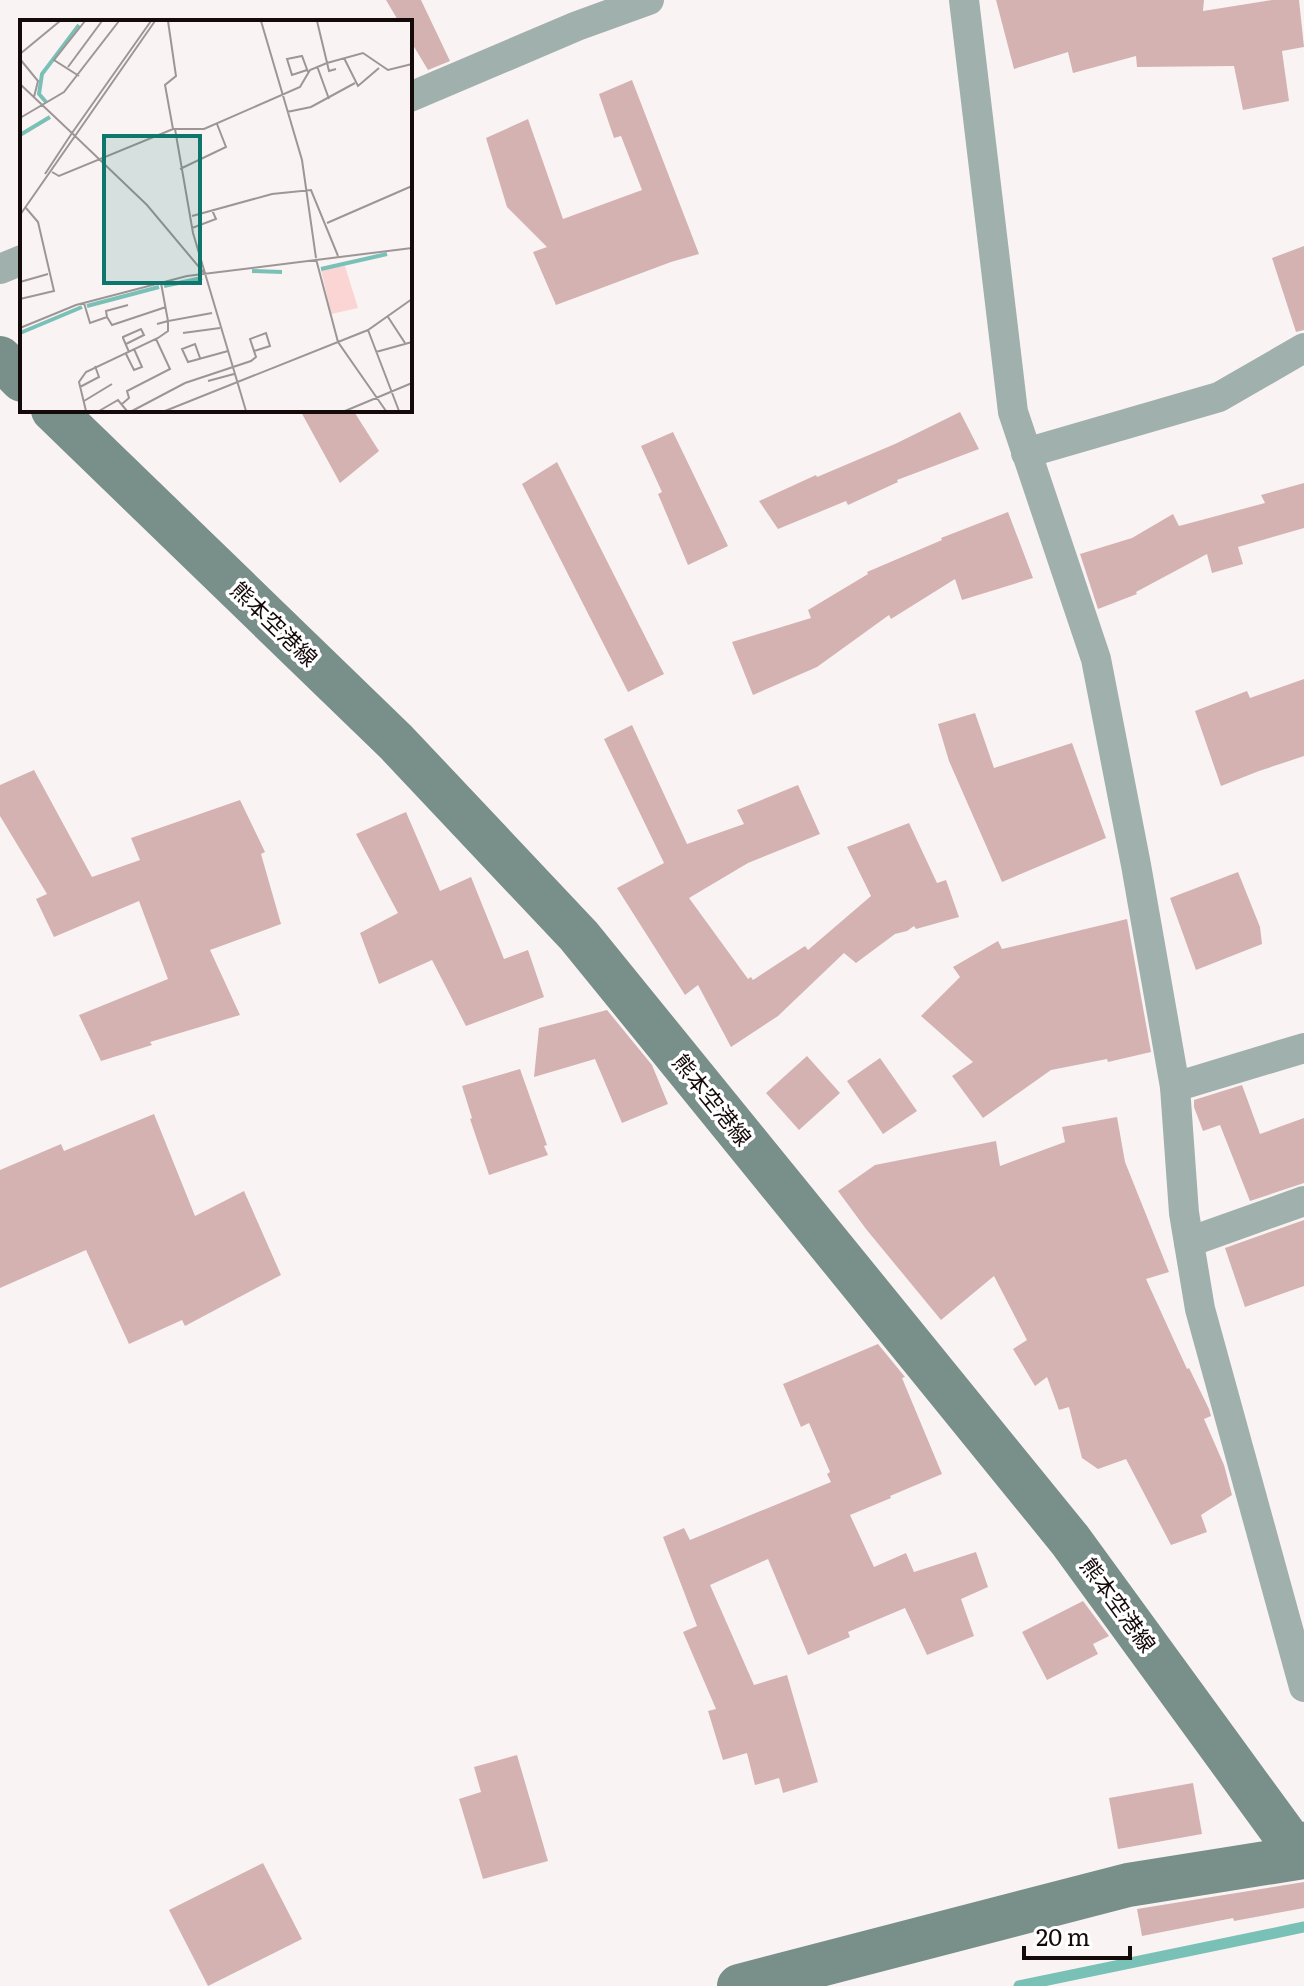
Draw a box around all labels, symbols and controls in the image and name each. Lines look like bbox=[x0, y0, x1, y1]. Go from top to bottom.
inset map bbox=[20, 20, 412, 412]
street label: 熊本空港線 bbox=[224, 573, 326, 673]
street label: 熊本空港線 bbox=[666, 1046, 761, 1152]
street label: 熊本空港線 bbox=[1074, 1550, 1165, 1658]
scale bar bbox=[1024, 1910, 1130, 1960]
text: 20 m bbox=[1036, 1918, 1090, 1953]

